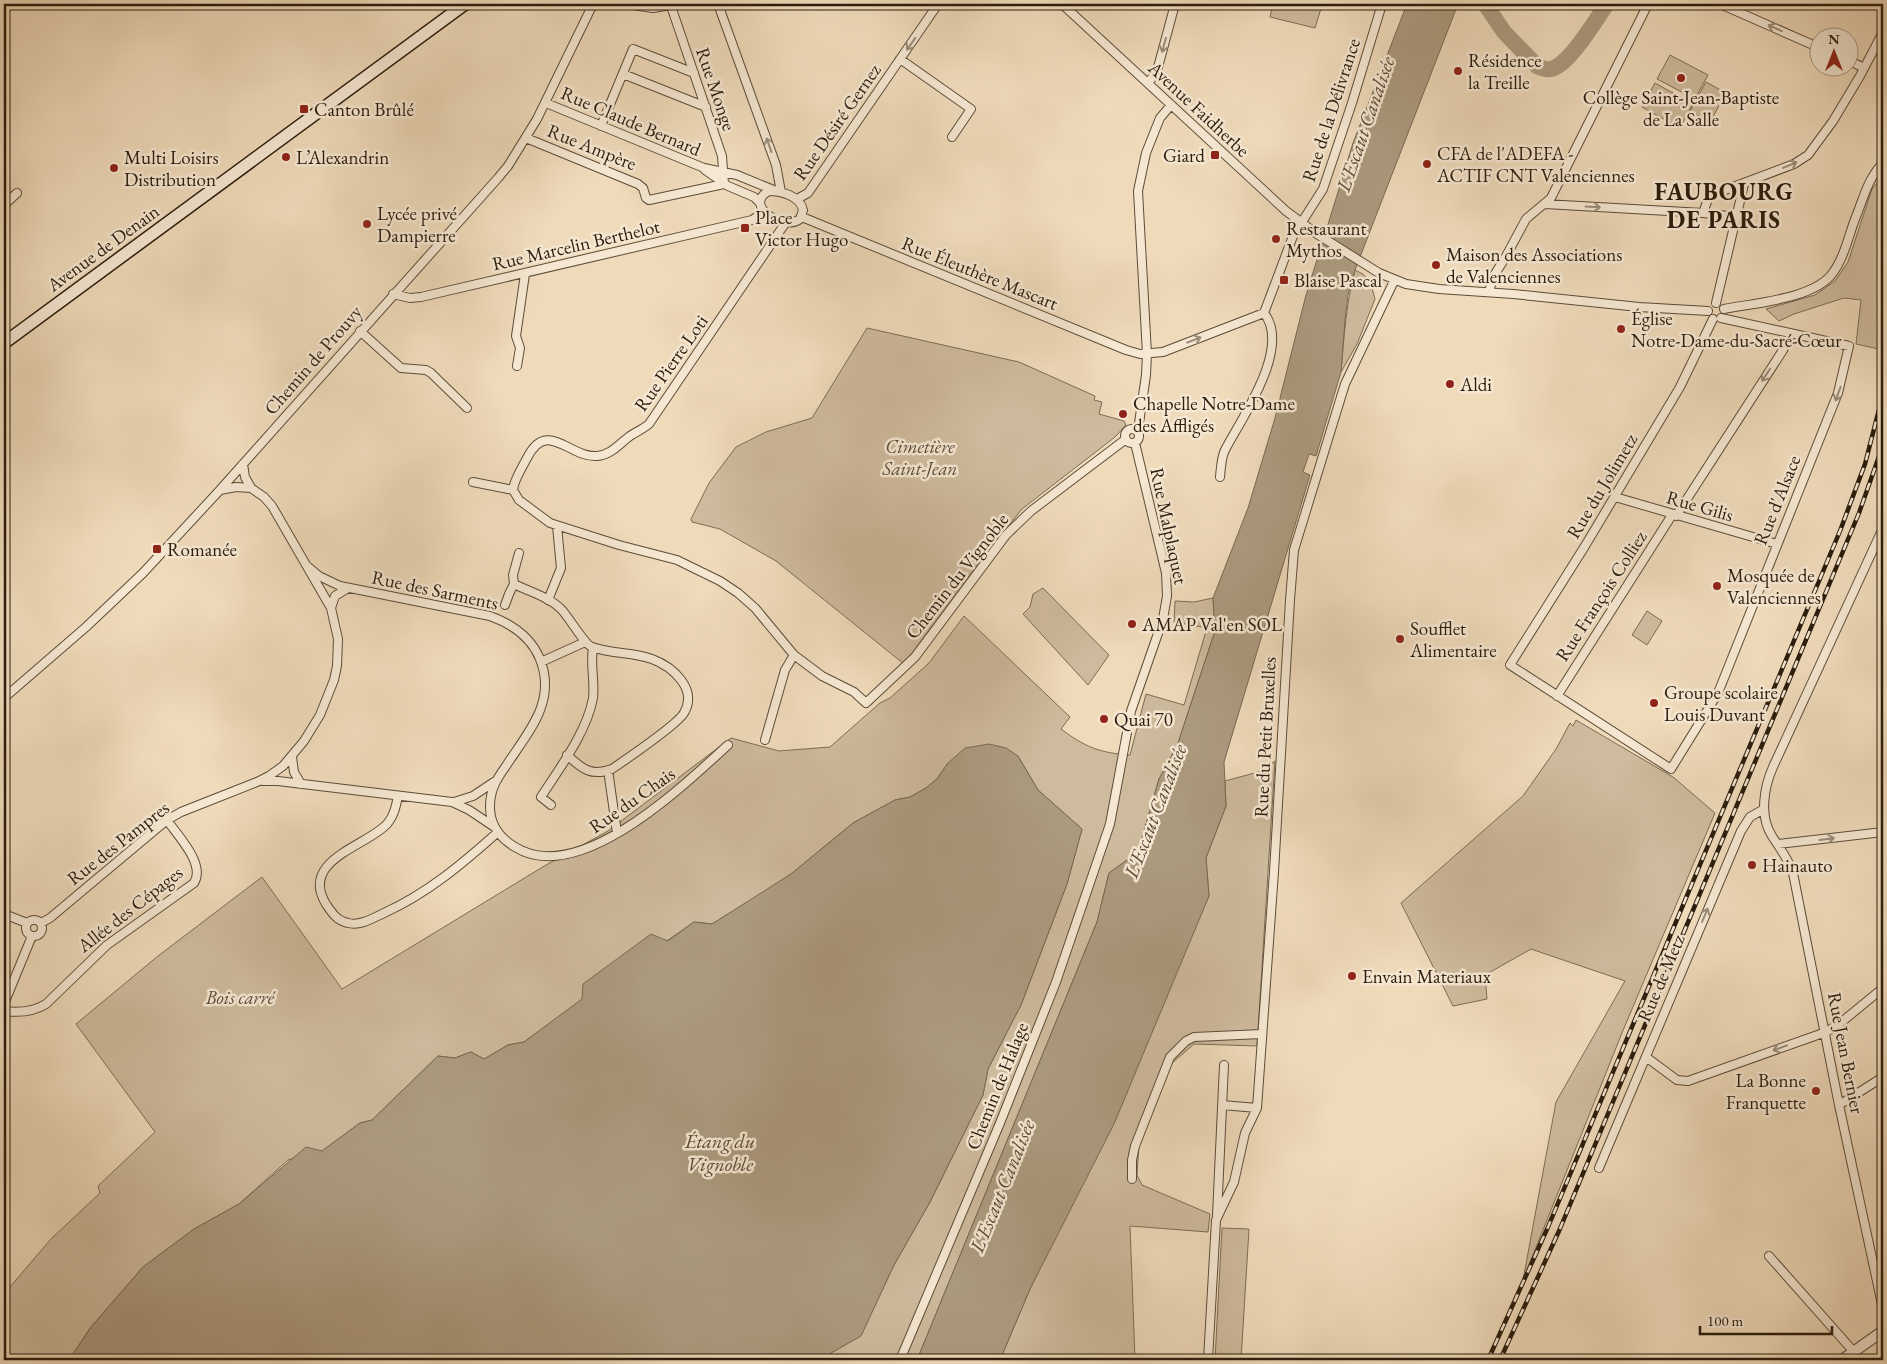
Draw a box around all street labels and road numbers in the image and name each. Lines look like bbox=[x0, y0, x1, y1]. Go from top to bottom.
street label: Rue de la Délivrance bbox=[1296, 35, 1366, 185]
street label: Rue Monge bbox=[690, 44, 742, 134]
street label: Avenue Faidherbe bbox=[1142, 55, 1255, 162]
street label: Rue Désiré Gernez bbox=[787, 58, 887, 185]
street label: Rue Claude Bernard bbox=[557, 80, 705, 162]
street label: Rue Ampère bbox=[544, 118, 640, 176]
street label: Avenue de Denain bbox=[41, 199, 164, 298]
street label: Rue Marcelin Berthelot bbox=[490, 214, 662, 276]
street label: Rue Éleuthère Mascart bbox=[898, 230, 1062, 316]
street label: Chemin de Prouvy bbox=[258, 299, 368, 420]
street label: Rue Pierre Loti bbox=[629, 310, 714, 416]
street label: Rue du Jolimetz bbox=[1561, 428, 1644, 543]
street label: Rue d'Alsace bbox=[1748, 452, 1806, 548]
street label: Rue Malplaquet bbox=[1144, 465, 1194, 587]
street label: Rue Gilis bbox=[1664, 485, 1736, 527]
street label: Chemin du Vignoble bbox=[900, 508, 1014, 644]
street label: Rue François Colliez bbox=[1549, 525, 1653, 666]
street label: Rue des Sarments bbox=[369, 564, 501, 616]
street label: Rue du Petit Bruxelles bbox=[1248, 656, 1282, 818]
street label: Rue du Chais bbox=[584, 761, 680, 839]
street label: Rue des Pampres bbox=[62, 795, 174, 891]
street label: Allée des Cépages bbox=[71, 860, 188, 959]
street label: Rue de Metz bbox=[1631, 930, 1691, 1026]
street label: Rue Jean Bernier bbox=[1822, 990, 1870, 1117]
street label: Chemin de Halage bbox=[960, 1018, 1034, 1154]

